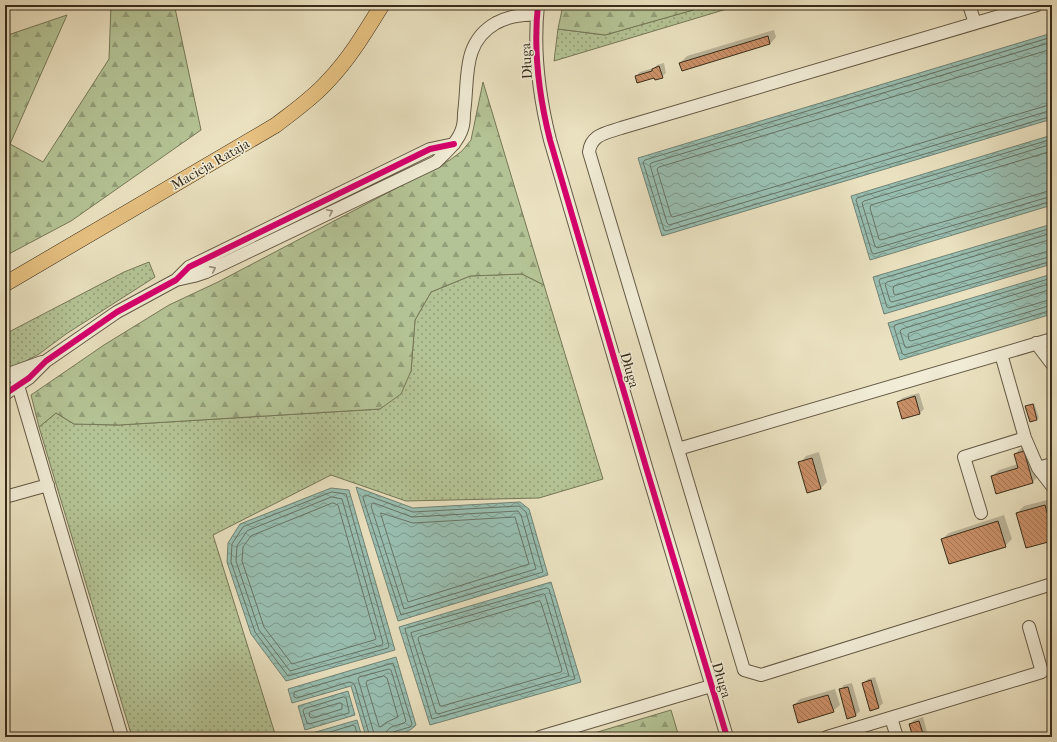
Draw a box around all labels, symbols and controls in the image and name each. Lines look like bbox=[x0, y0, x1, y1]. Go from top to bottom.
street label: Długa bbox=[517, 42, 536, 80]
street label: Macieja Rataja bbox=[168, 135, 253, 194]
one-way arrow bbox=[326, 209, 333, 217]
one-way arrow bbox=[209, 266, 216, 274]
street label: Długa bbox=[616, 350, 643, 390]
street label: Długa bbox=[708, 660, 735, 701]

